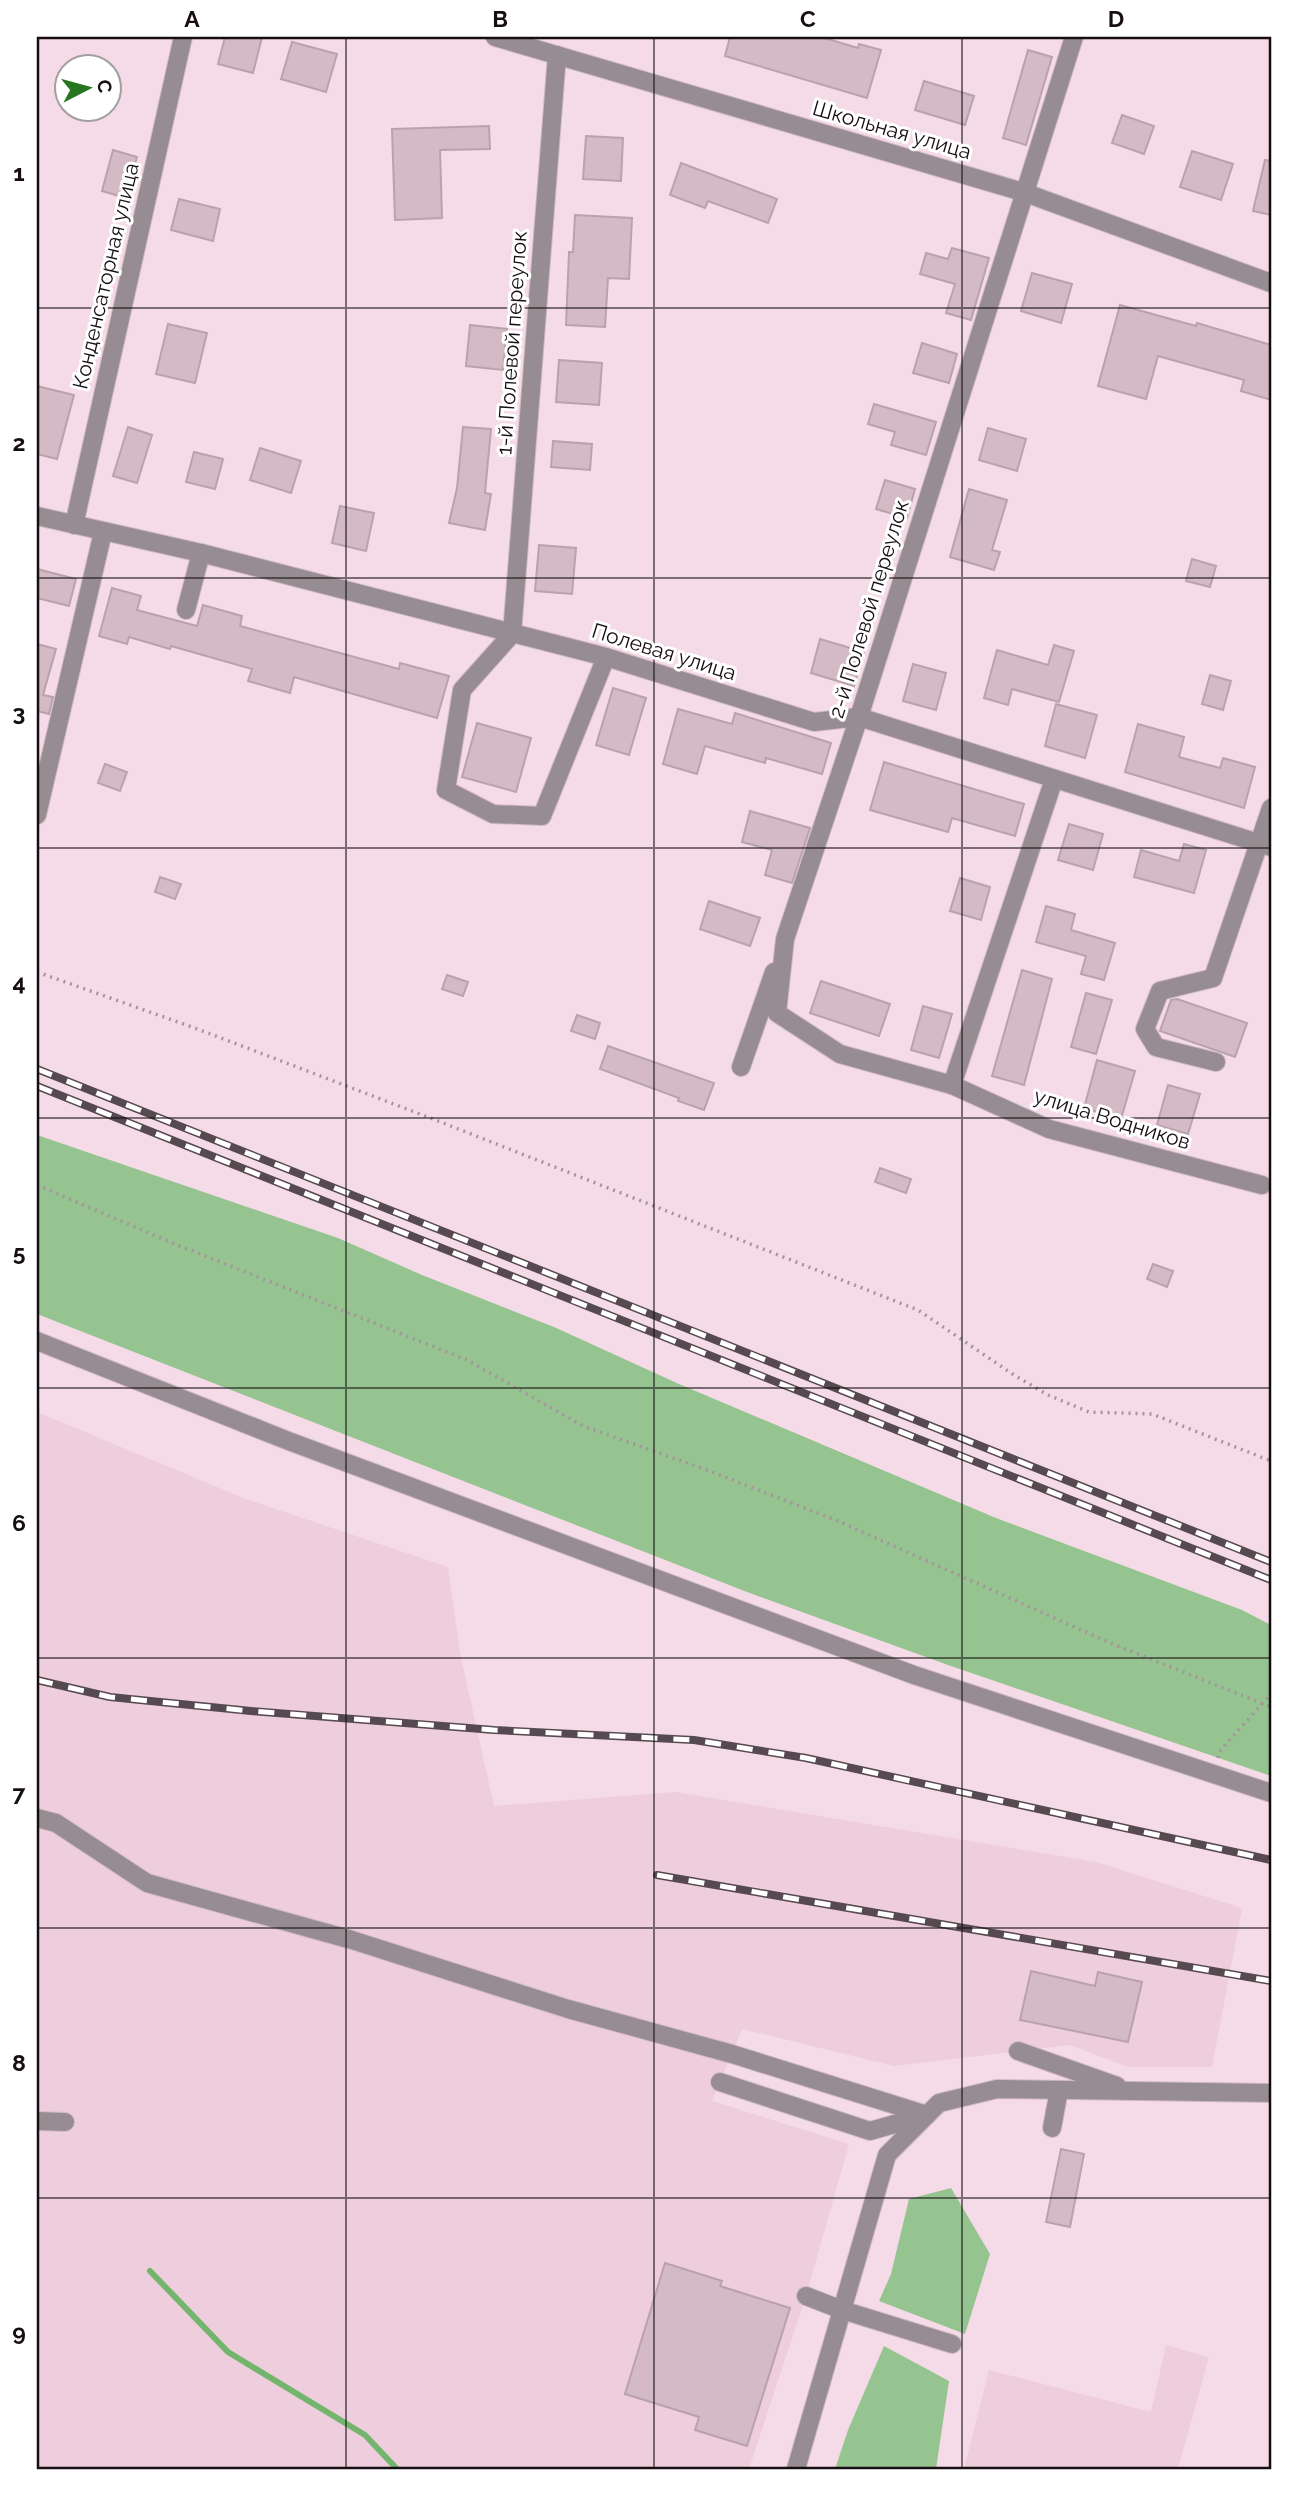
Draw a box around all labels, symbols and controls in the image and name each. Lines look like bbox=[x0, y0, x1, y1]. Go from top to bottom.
text: A bbox=[184, 5, 200, 32]
text: B bbox=[492, 5, 508, 32]
text: C bbox=[800, 5, 816, 32]
text: D bbox=[1108, 5, 1124, 32]
north arrow bbox=[52, 52, 122, 122]
text: С bbox=[93, 79, 117, 94]
street label: Школьная улица bbox=[810, 95, 974, 164]
text: 1 bbox=[13, 159, 25, 186]
street label: Конденсаторная улица bbox=[67, 160, 144, 391]
street label: 1-й Полевой переулок bbox=[491, 230, 532, 456]
text: 2 bbox=[13, 429, 25, 456]
street label: 2-й Полевой переулок bbox=[823, 497, 914, 721]
street label: Полевая улица bbox=[589, 618, 739, 685]
text: 3 bbox=[13, 699, 25, 726]
text: 4 bbox=[12, 969, 26, 996]
street label: улица Водников bbox=[1031, 1083, 1193, 1154]
text: 5 bbox=[13, 1239, 26, 1266]
text: 6 bbox=[12, 1509, 26, 1536]
text: 7 bbox=[13, 1779, 26, 1806]
text: 8 bbox=[12, 2049, 26, 2076]
text: 9 bbox=[12, 2319, 26, 2346]

